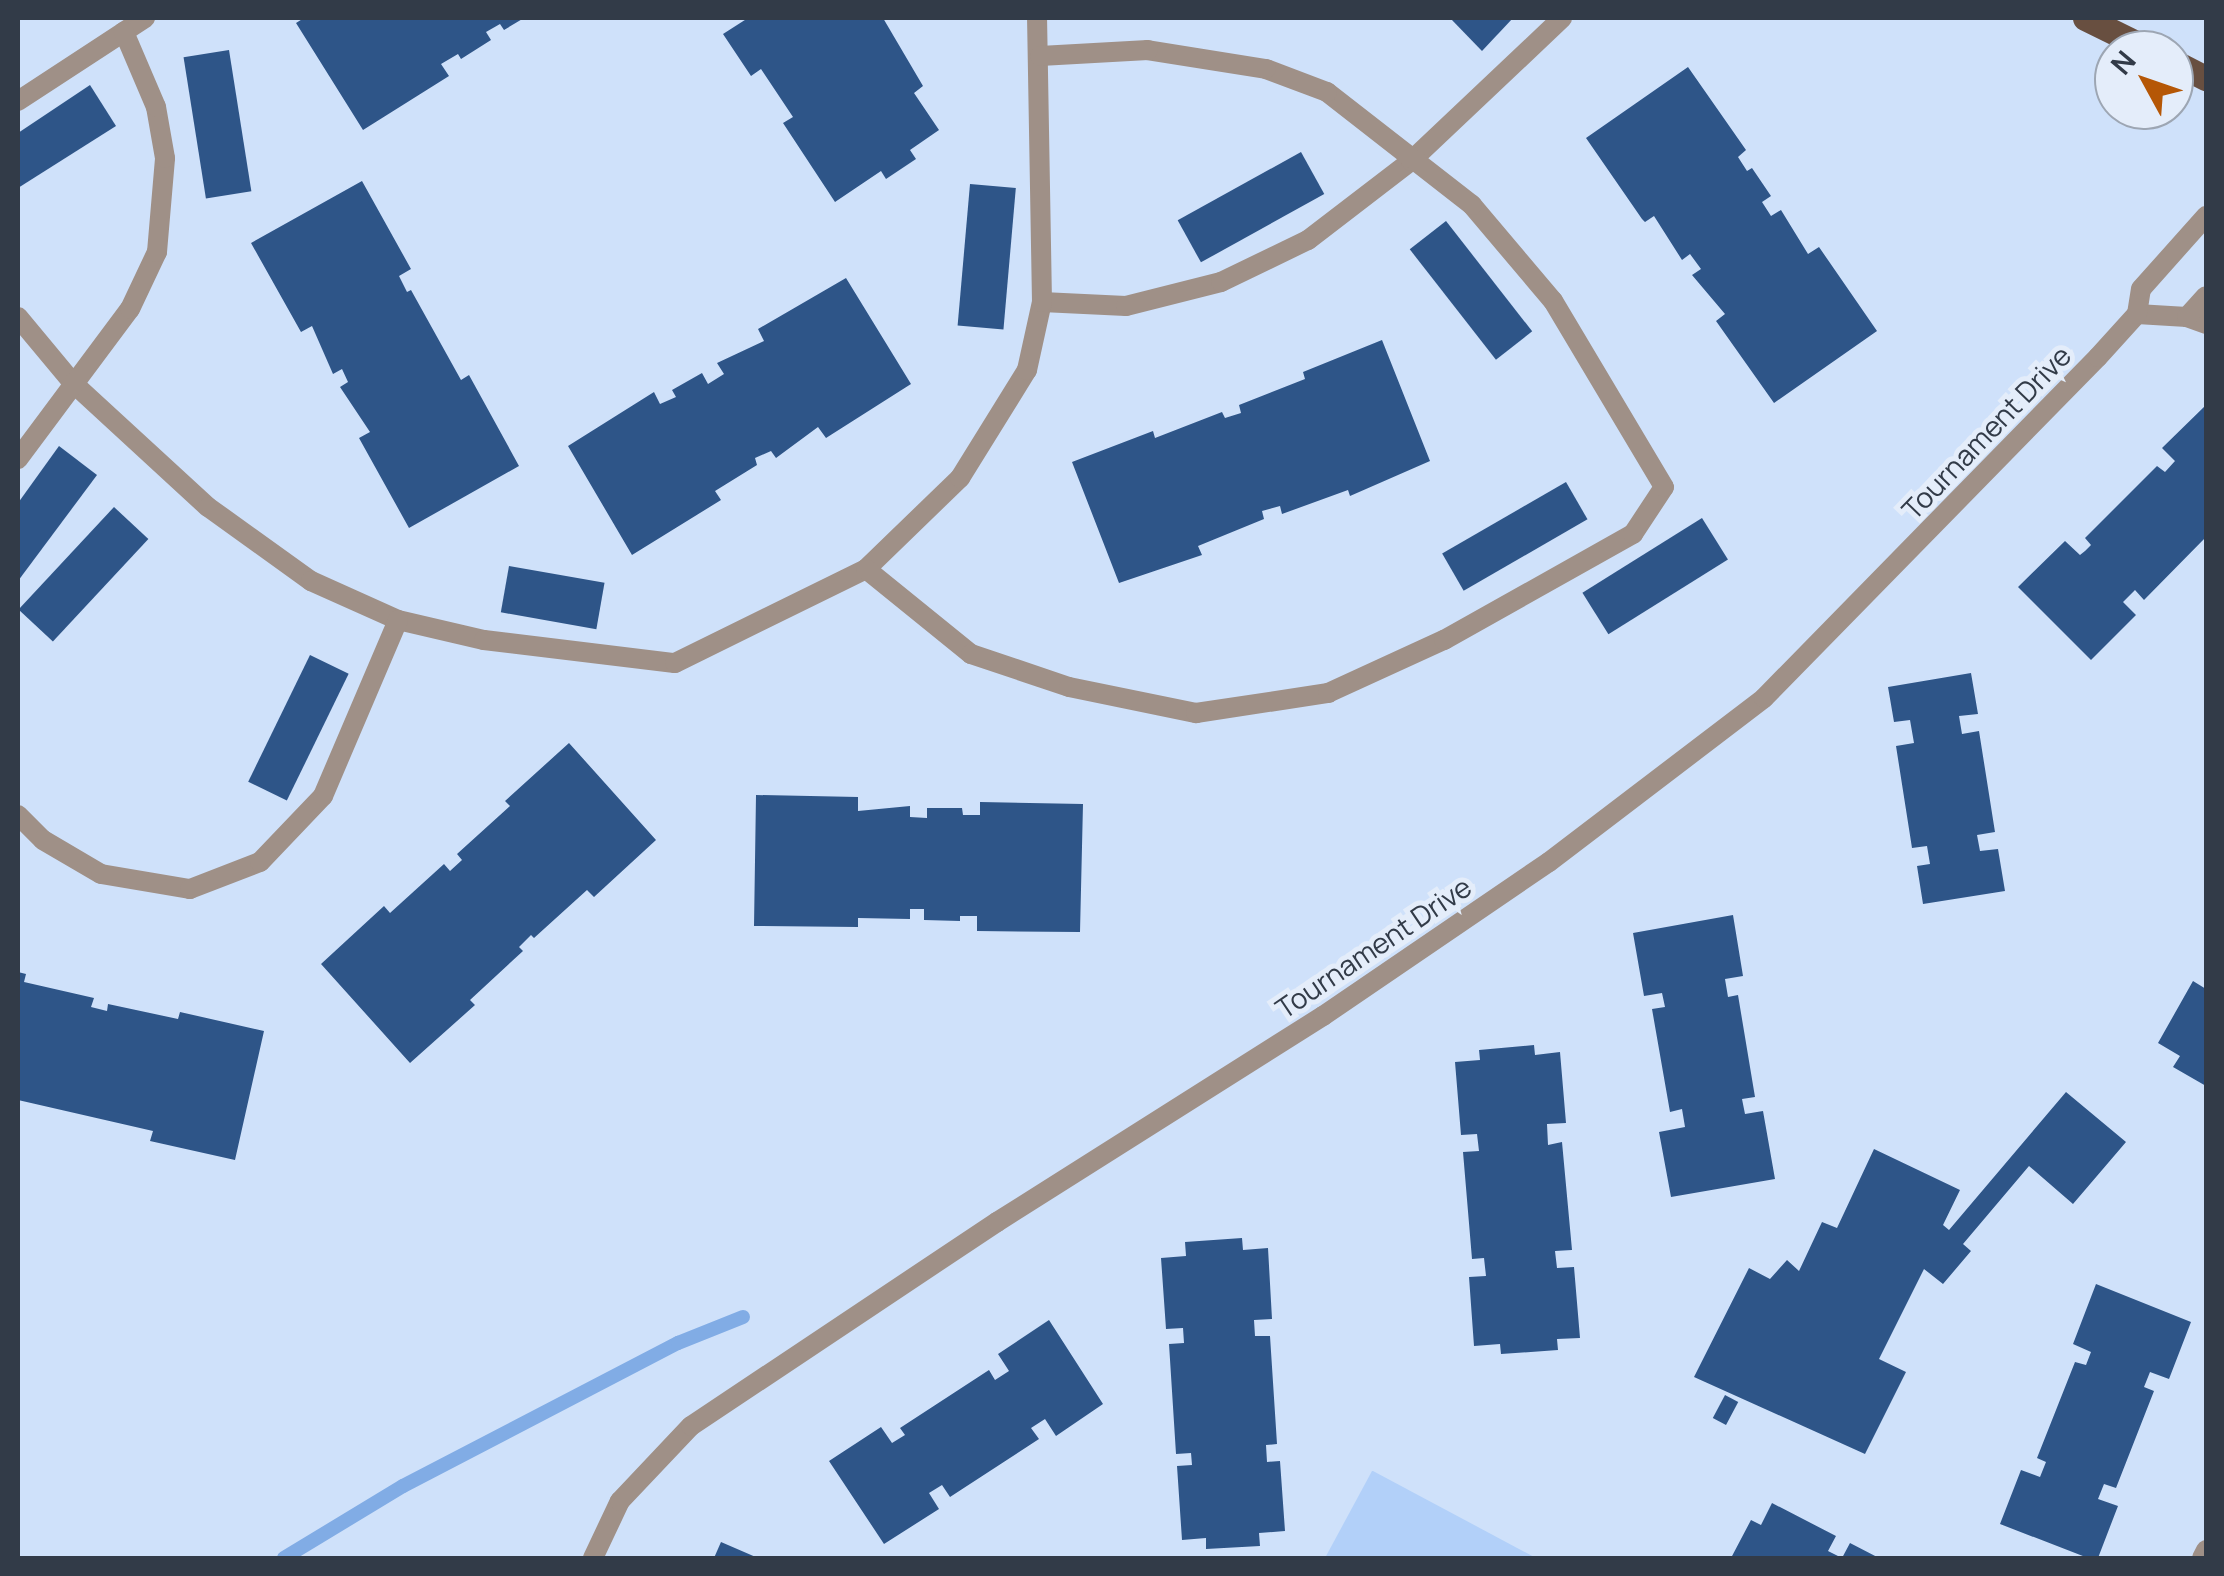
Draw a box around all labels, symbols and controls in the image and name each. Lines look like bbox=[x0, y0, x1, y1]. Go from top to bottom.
north arrow bbox=[2094, 30, 2194, 130]
text: N bbox=[2102, 42, 2144, 82]
street label: Tournament Drive bbox=[1895, 338, 2077, 526]
street label: Tournament Drive bbox=[1269, 869, 1477, 1025]

